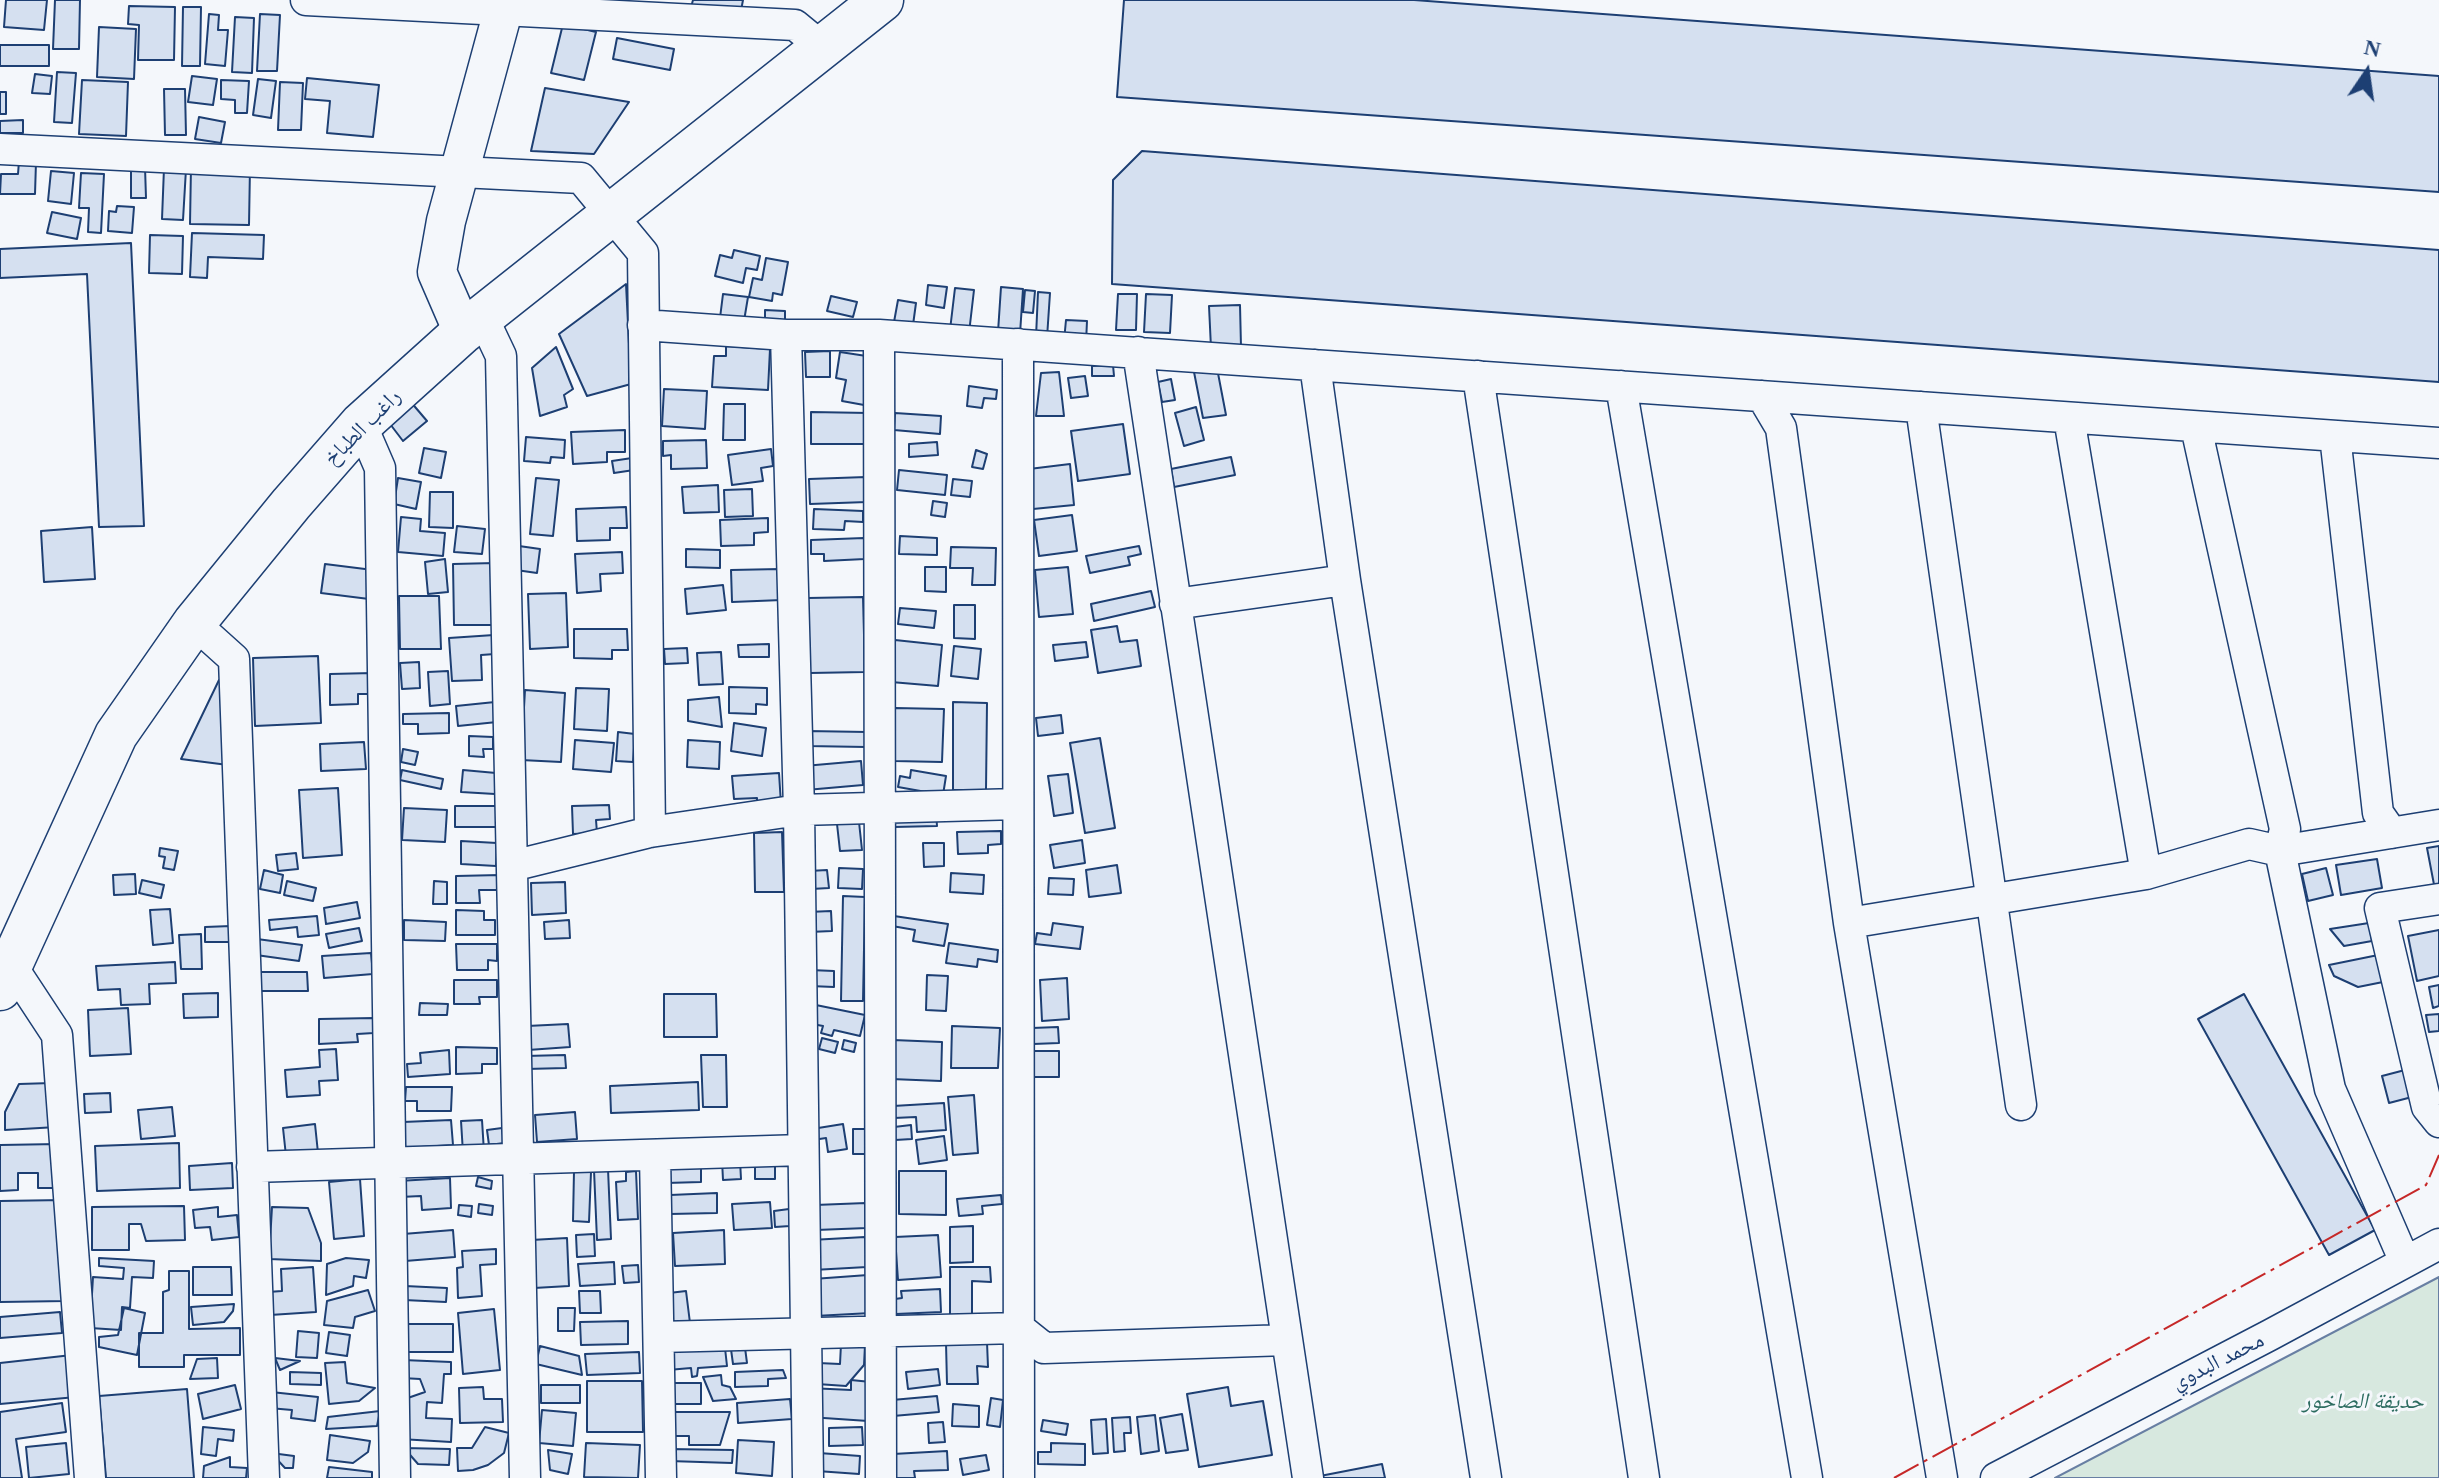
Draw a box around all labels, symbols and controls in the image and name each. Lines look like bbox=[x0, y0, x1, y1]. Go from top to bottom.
north arrow bbox=[2327, 32, 2407, 112]
text: N bbox=[2362, 34, 2383, 62]
street label: راغب الطباخ bbox=[319, 384, 407, 472]
street label: محمد البدوي bbox=[2167, 1327, 2269, 1397]
park label: حديقة الصاخور bbox=[2302, 1389, 2424, 1415]

